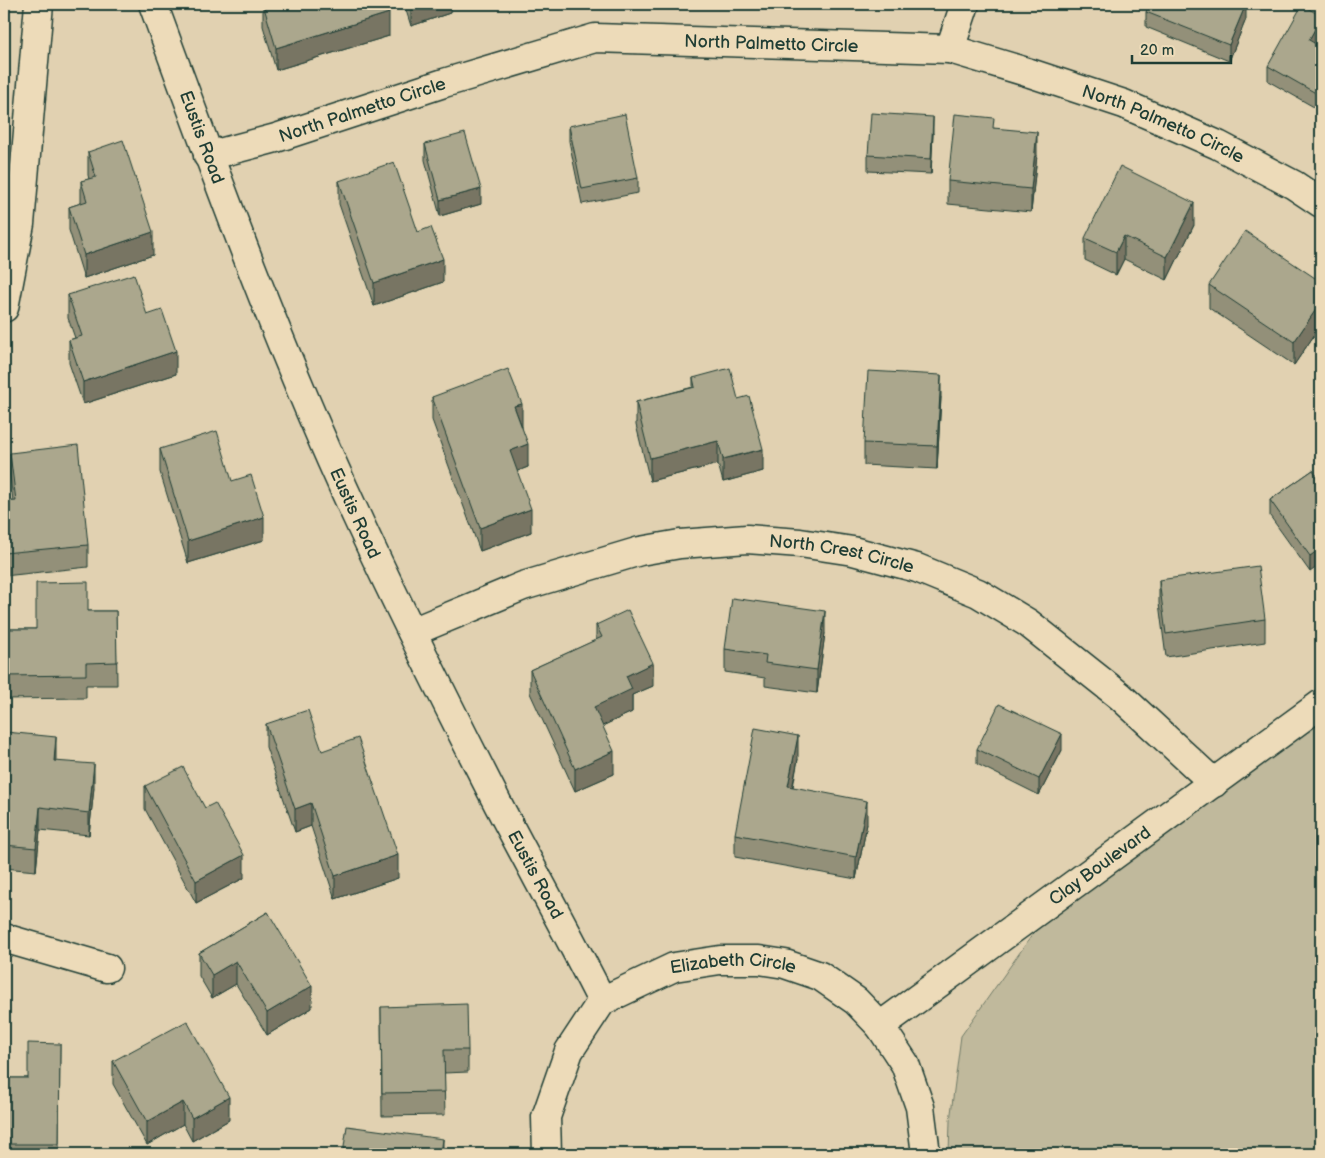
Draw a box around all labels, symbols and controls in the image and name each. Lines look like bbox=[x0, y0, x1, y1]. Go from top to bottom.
street label: North Palmetto Circle bbox=[684, 31, 859, 57]
scale bar bbox=[1132, 32, 1231, 64]
text: 20 m bbox=[1140, 41, 1174, 60]
street label: North Palmetto Circle bbox=[276, 73, 449, 147]
street label: North Palmetto Circle bbox=[1079, 81, 1248, 168]
street label: Eustis Road bbox=[175, 88, 228, 187]
street label: Eustis Road bbox=[325, 465, 385, 562]
street label: North Crest Circle bbox=[768, 531, 917, 578]
street label: Clay Boulevard bbox=[1045, 822, 1155, 910]
street label: Eustis Road bbox=[503, 827, 567, 923]
street label: Elizabeth Circle bbox=[668, 950, 799, 978]

